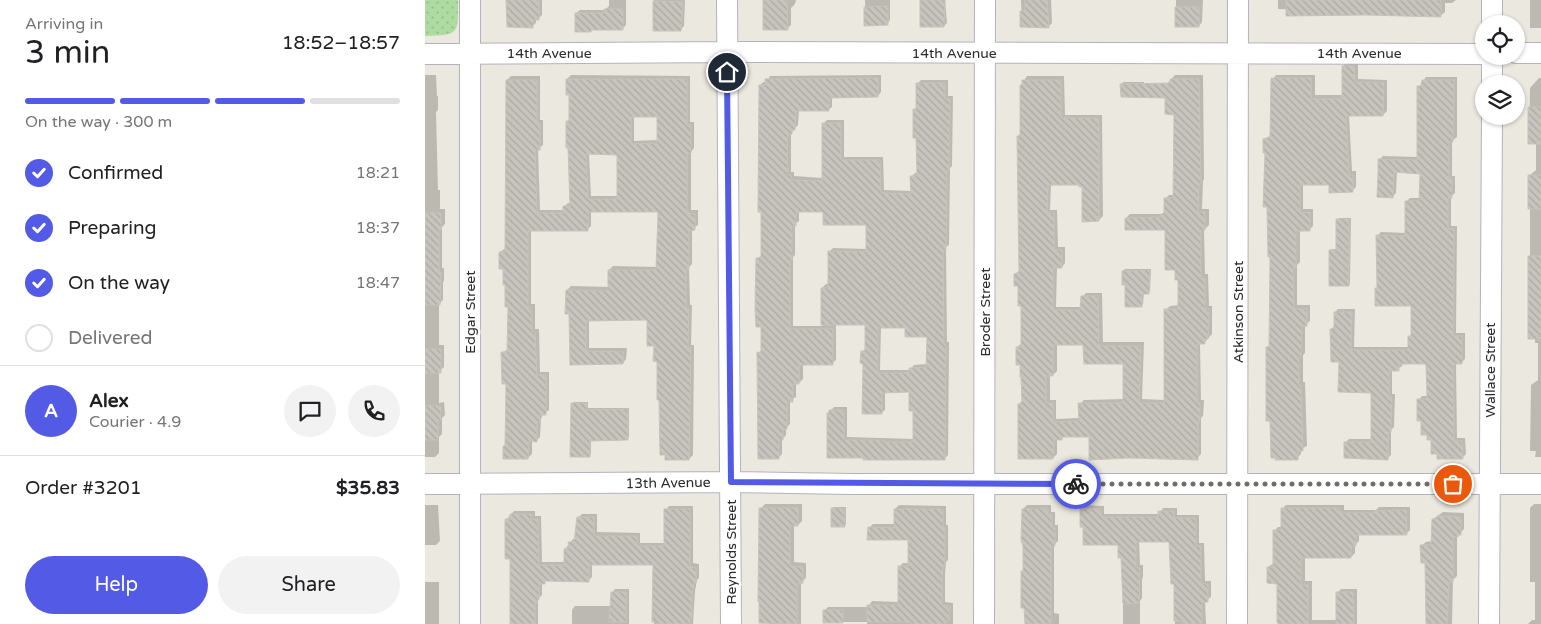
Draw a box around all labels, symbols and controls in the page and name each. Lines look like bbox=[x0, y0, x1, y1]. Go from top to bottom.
text: Arriving in bbox=[25, 14, 103, 34]
map controls bbox=[1475, 15, 1525, 125]
button: locate bbox=[1475, 15, 1525, 65]
text: 18:52–18:57 bbox=[282, 32, 400, 54]
text: 3 min bbox=[25, 34, 110, 72]
street label: 14th Avenue bbox=[506, 45, 592, 62]
street label: 14th Avenue bbox=[911, 45, 997, 62]
street label: 14th Avenue bbox=[1316, 45, 1402, 62]
pin bbox=[706, 51, 748, 93]
icon: home bbox=[713, 58, 741, 86]
button: layers bbox=[1475, 75, 1525, 125]
text: On the way · 300 m bbox=[25, 112, 172, 132]
icon: check bbox=[25, 159, 53, 187]
text: Confirmed bbox=[68, 162, 163, 184]
text: 18:21 bbox=[356, 163, 400, 183]
icon: check bbox=[25, 214, 53, 242]
text: Preparing bbox=[68, 217, 157, 239]
text: 18:37 bbox=[356, 218, 400, 238]
street label: Atkinson Street bbox=[1230, 260, 1247, 363]
street label: Broder Street bbox=[977, 267, 994, 357]
icon: check bbox=[25, 269, 53, 297]
street label: Edgar Street bbox=[462, 270, 479, 354]
text: On the way bbox=[68, 272, 170, 294]
text: 18:47 bbox=[356, 273, 400, 293]
street label: Wallace Street bbox=[1482, 322, 1499, 418]
text: Delivered bbox=[68, 327, 153, 349]
button: chat bbox=[284, 385, 336, 437]
button: phone bbox=[348, 385, 400, 437]
text: Alex bbox=[89, 390, 129, 412]
text: A bbox=[44, 400, 58, 422]
text: Courier · 4.9 bbox=[89, 412, 181, 432]
courier bbox=[1051, 459, 1101, 509]
pin bbox=[1432, 463, 1474, 505]
icon: bike bbox=[1062, 470, 1090, 498]
icon: bag bbox=[1439, 470, 1467, 498]
street label: 13th Avenue bbox=[625, 474, 711, 492]
text: Order #3201 bbox=[25, 477, 142, 499]
text: $35.83 bbox=[336, 477, 400, 499]
street label: Reynolds Street bbox=[723, 499, 740, 605]
button: Help bbox=[25, 556, 208, 614]
button: Share bbox=[218, 556, 400, 614]

